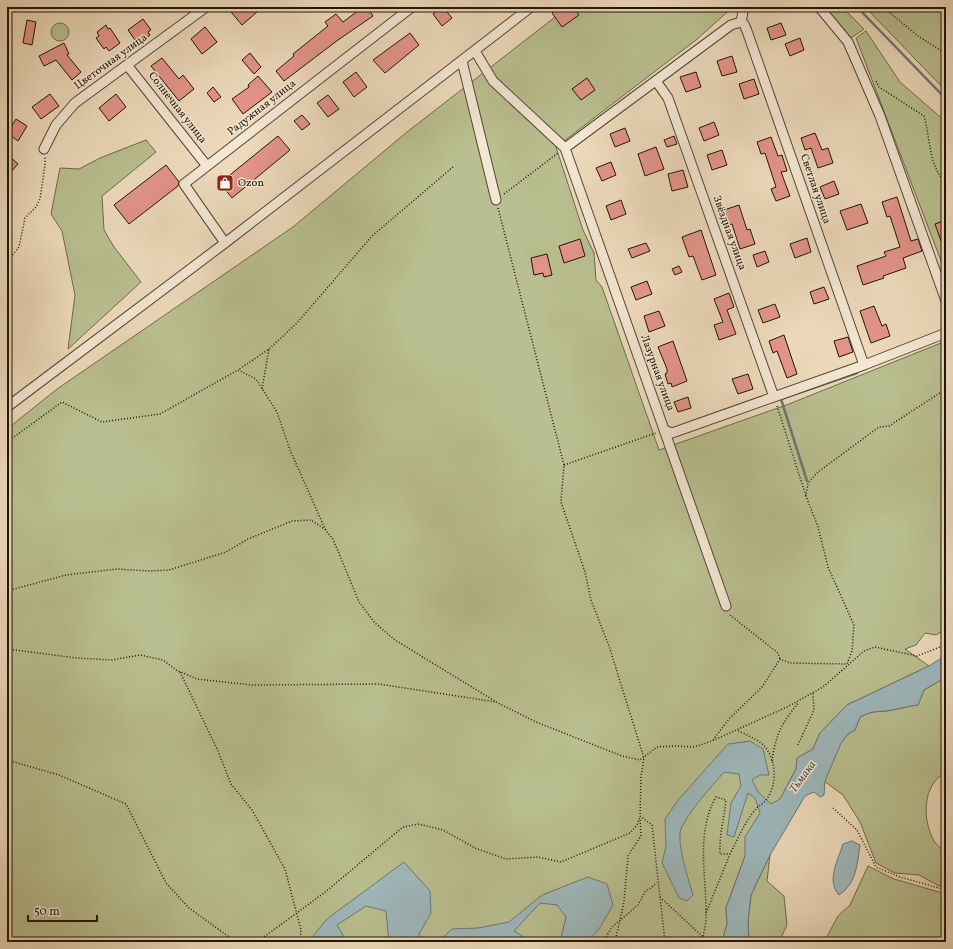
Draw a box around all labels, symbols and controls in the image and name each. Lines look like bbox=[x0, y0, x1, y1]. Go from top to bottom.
street label: Цветочная улица bbox=[71, 30, 151, 94]
street label: Солнечная улица bbox=[144, 69, 210, 147]
street label: Радужная улица bbox=[225, 76, 300, 139]
street label: Светлая улица bbox=[796, 152, 834, 227]
shop icon: Ozon bbox=[215, 173, 235, 193]
place label: Ozon bbox=[238, 176, 264, 191]
street label: Звёздная улица bbox=[709, 194, 750, 273]
street label: Лазурная улица bbox=[636, 333, 678, 414]
water label: Тьмака bbox=[786, 757, 820, 796]
scale bar bbox=[28, 897, 97, 923]
text: 50 m bbox=[34, 904, 60, 920]

